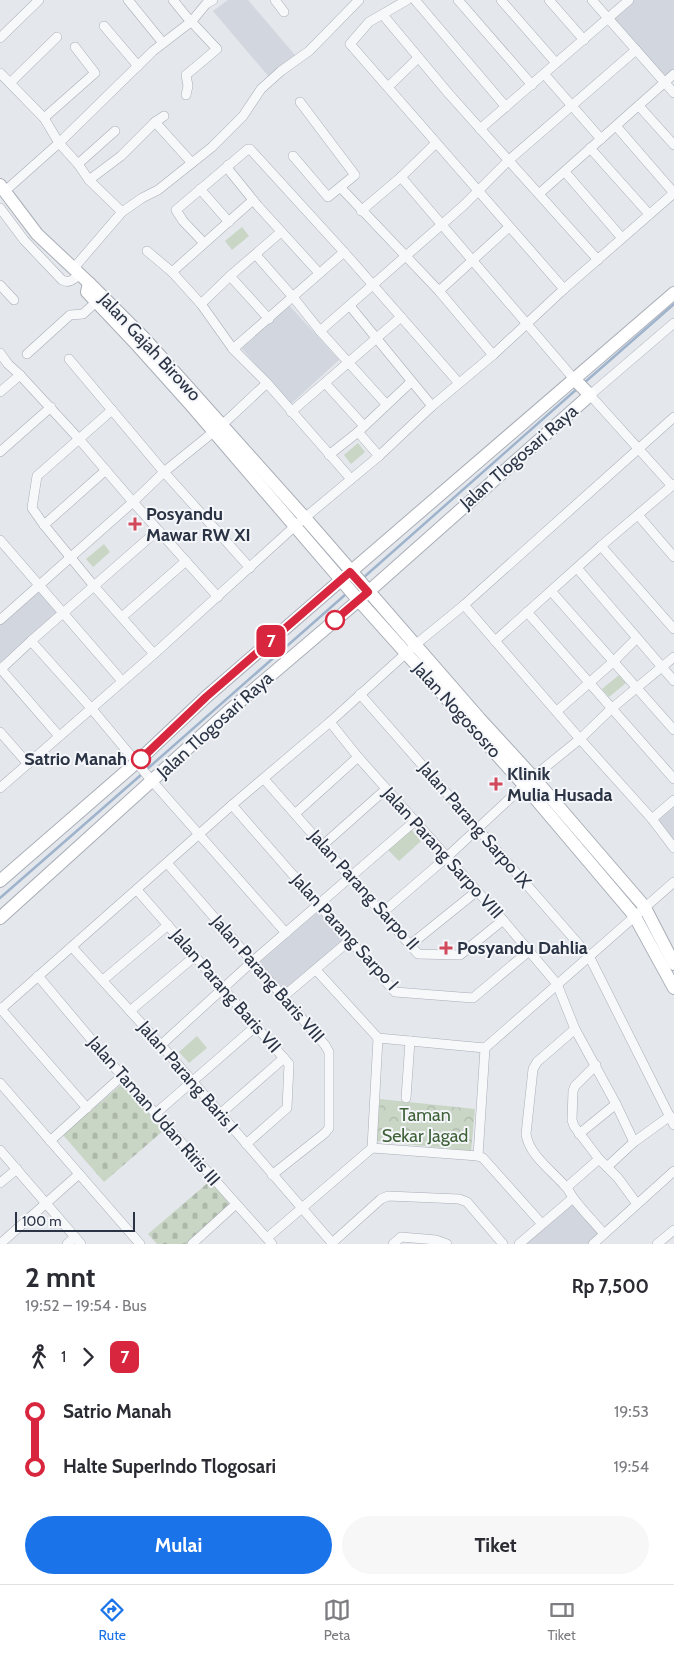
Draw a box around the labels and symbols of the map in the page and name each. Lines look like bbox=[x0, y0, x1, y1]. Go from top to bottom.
street label: Jalan Gajah Birowo bbox=[94, 288, 206, 406]
street label: Jalan Tlogosari Raya bbox=[455, 400, 583, 515]
place label: Posyandu Mawar RW XI bbox=[146, 503, 251, 546]
marker: Posyandu Mawar RW XI bbox=[128, 517, 142, 531]
unlabelled marker bbox=[325, 610, 345, 630]
line badge: 7 bbox=[255, 625, 287, 657]
street label: Jalan Nogososro bbox=[408, 657, 506, 763]
street label: Jalan Tlogosari Raya bbox=[152, 667, 278, 784]
place label: Satrio Manah bbox=[24, 748, 127, 770]
marker: Satrio Manah bbox=[131, 749, 151, 769]
street label: Jalan Parang Sarpo IX bbox=[414, 757, 536, 893]
place label: Klinik Mulia Husada bbox=[507, 763, 612, 806]
marker: Klinik Mulia Husada bbox=[489, 777, 503, 791]
street label: Jalan Parang Sarpo VIII bbox=[377, 782, 508, 923]
street label: Jalan Parang Sarpo II bbox=[304, 826, 424, 954]
street label: Jalan Parang Sarpo I bbox=[287, 869, 403, 995]
street label: Jalan Parang Baris VIII bbox=[207, 911, 329, 1047]
street label: Jalan Parang Baris VII bbox=[166, 925, 286, 1057]
place label: Posyandu Dahlia bbox=[457, 937, 588, 959]
marker: Posyandu Dahlia bbox=[439, 941, 453, 955]
street label: Jalan Parang Baris I bbox=[133, 1016, 243, 1137]
street label: Jalan Taman Udan Riris III bbox=[83, 1031, 225, 1190]
park label: Taman Sekar Jagad bbox=[382, 1104, 468, 1147]
scale bar bbox=[15, 1209, 135, 1232]

